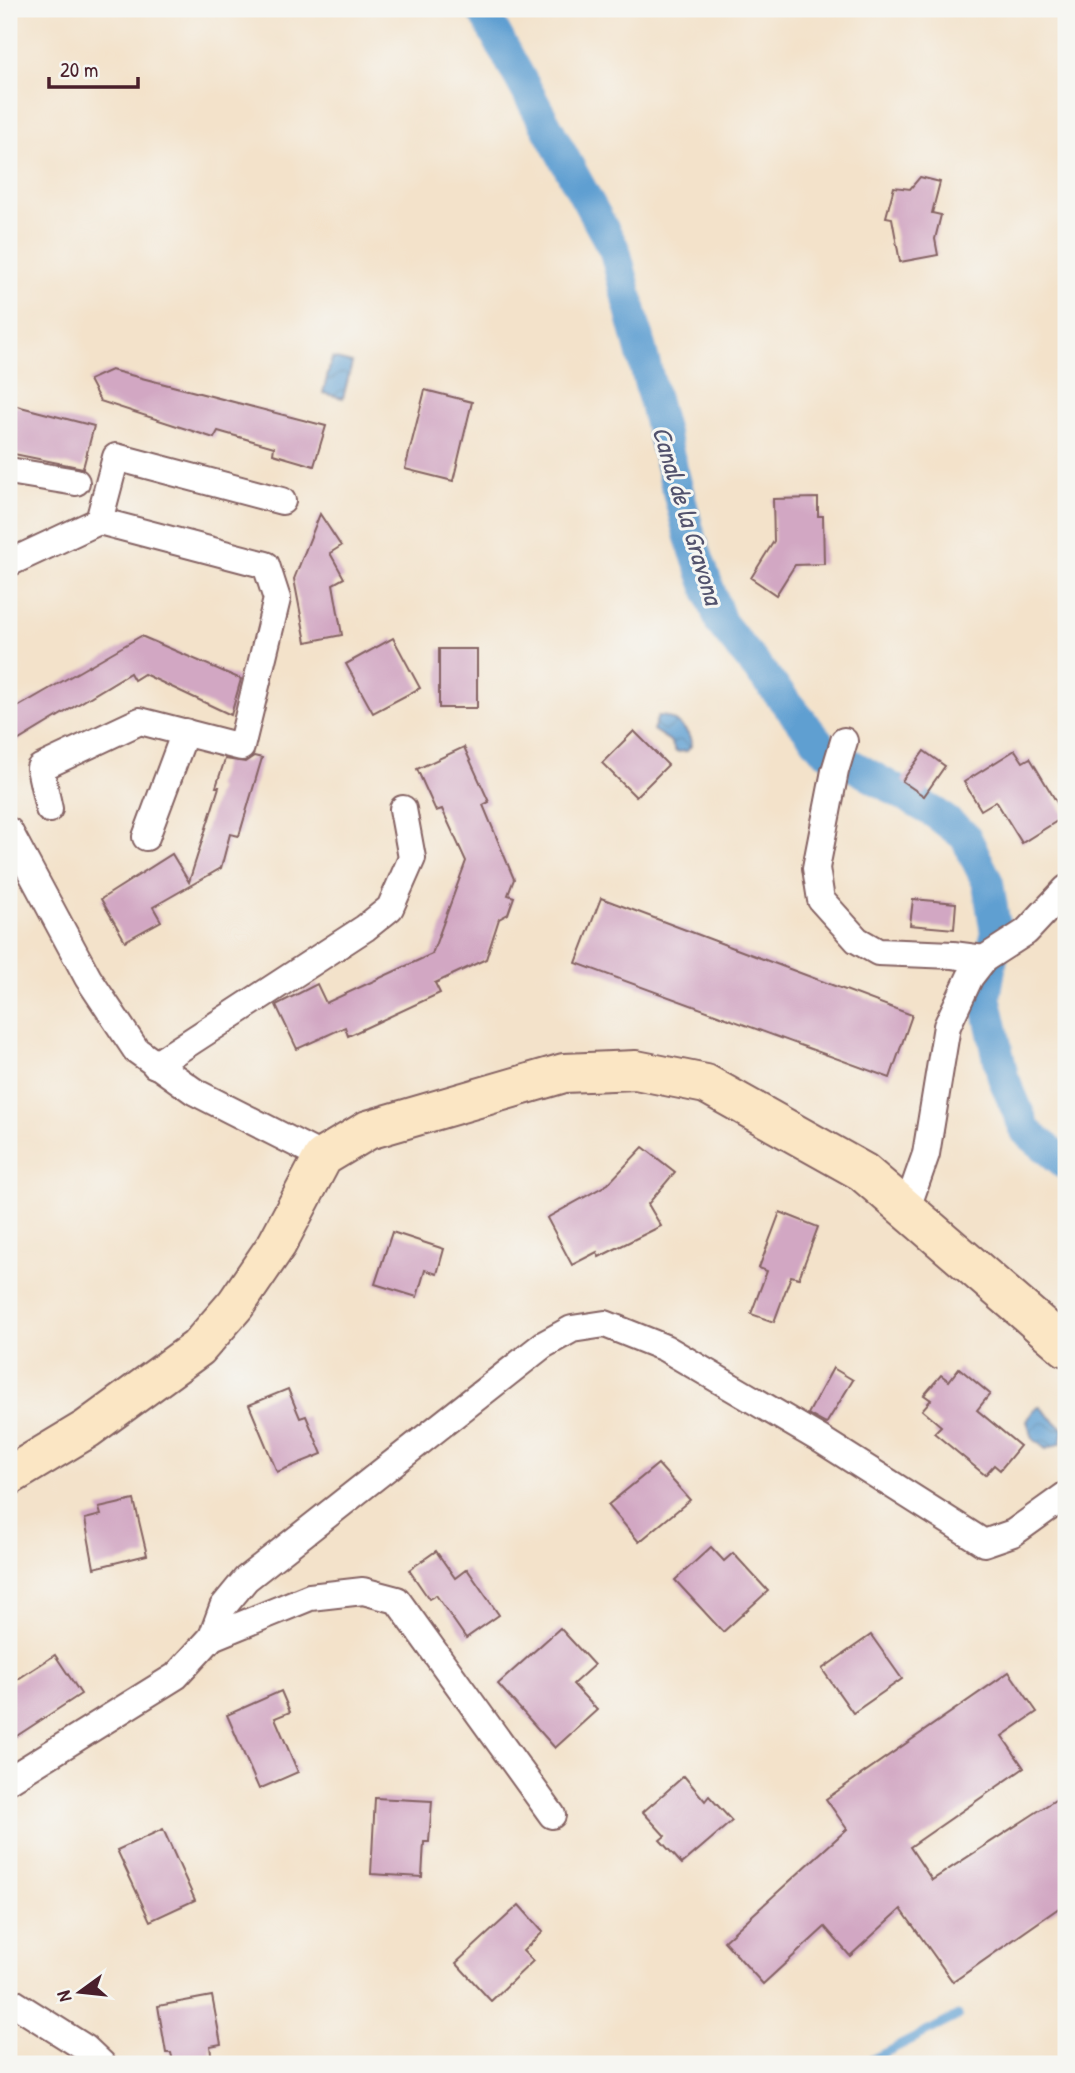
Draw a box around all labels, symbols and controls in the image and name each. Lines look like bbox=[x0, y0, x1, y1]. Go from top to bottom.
scale bar bbox=[49, 46, 138, 90]
text: 20 m bbox=[60, 55, 98, 84]
water label: Canal de la Gravona bbox=[644, 422, 733, 611]
north arrow bbox=[46, 1958, 116, 2028]
text: N bbox=[50, 1988, 77, 2005]

